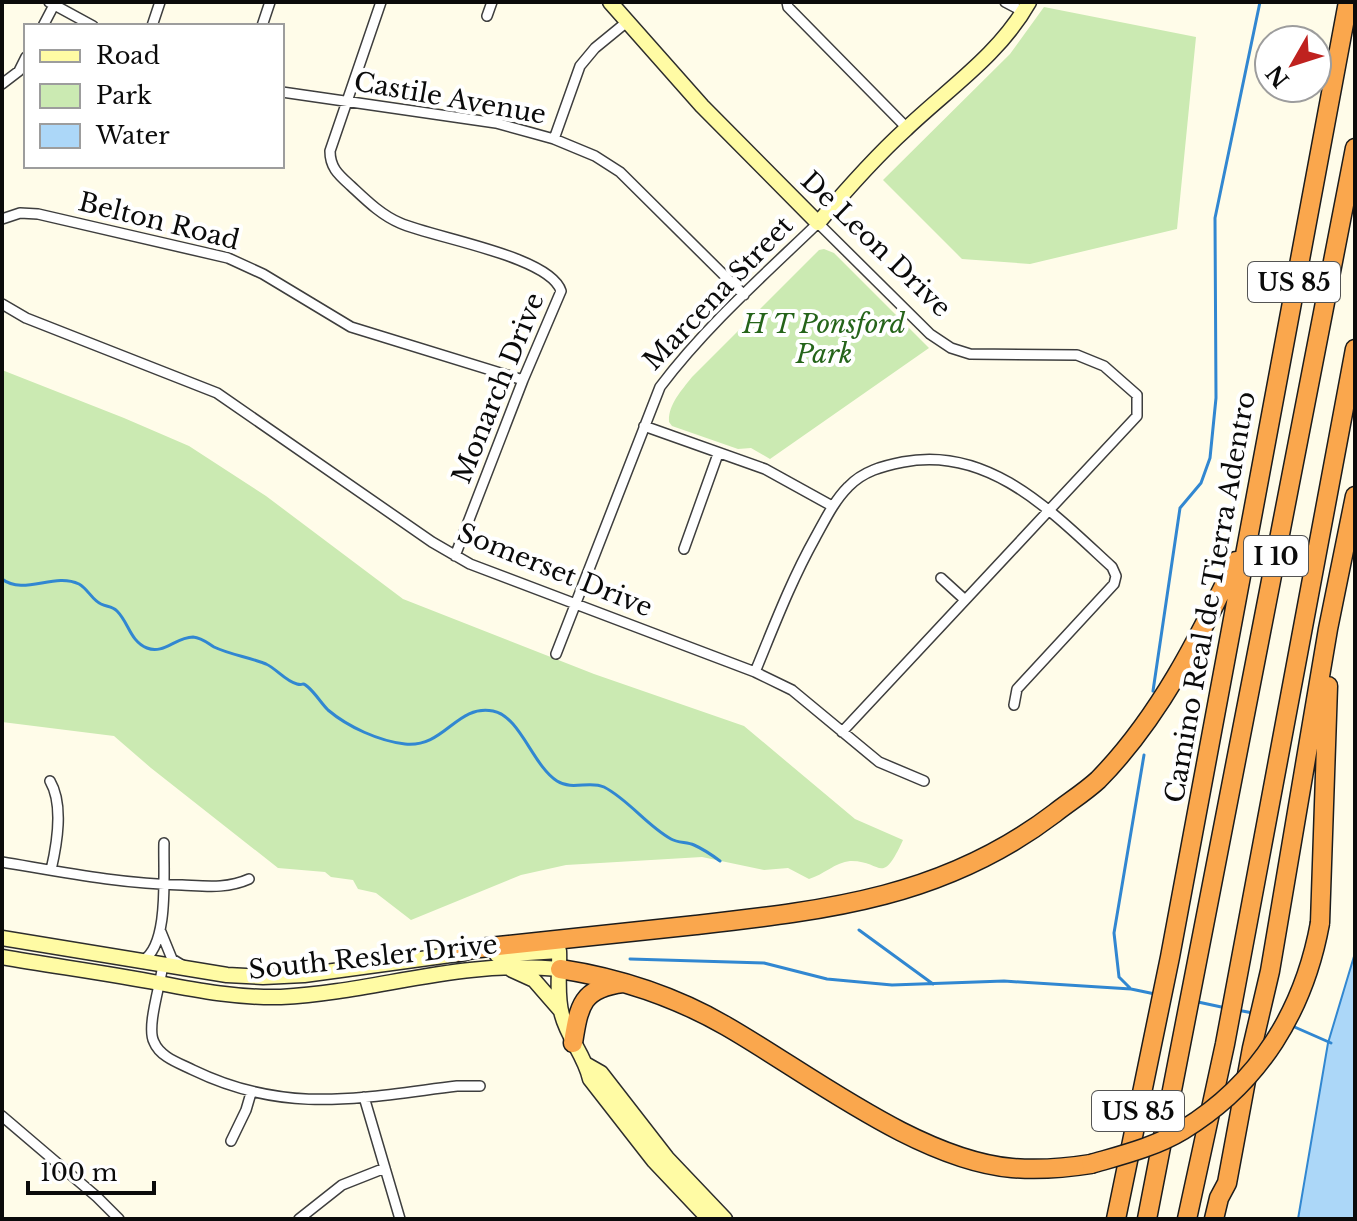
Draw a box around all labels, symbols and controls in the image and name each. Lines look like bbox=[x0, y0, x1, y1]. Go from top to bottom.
legend bbox=[24, 24, 284, 168]
north arrow bbox=[1253, 24, 1333, 104]
text: Road bbox=[96, 41, 160, 70]
text: N bbox=[1261, 59, 1295, 93]
street label: Castile Avenue bbox=[351, 65, 549, 131]
text: Park bbox=[96, 81, 152, 110]
text: Water bbox=[95, 121, 170, 150]
street label: De Leon Drive bbox=[794, 164, 958, 324]
street label: Belton Road bbox=[75, 186, 243, 256]
street label: Marcena Street bbox=[637, 209, 800, 377]
road number: US 85 bbox=[1248, 262, 1340, 302]
street label: Monarch Drive bbox=[445, 288, 551, 488]
park label: H T Ponsford Park bbox=[742, 308, 906, 370]
street label: Camino Real de Tierra Adentro bbox=[1158, 389, 1262, 805]
street label: Somerset Drive bbox=[453, 516, 657, 624]
road number: I 10 bbox=[1244, 536, 1308, 576]
street label: South Resler Drive bbox=[247, 928, 499, 986]
road number: US 85 bbox=[1092, 1091, 1184, 1131]
scale bar bbox=[28, 1145, 154, 1195]
text: 100 m bbox=[40, 1158, 118, 1187]

